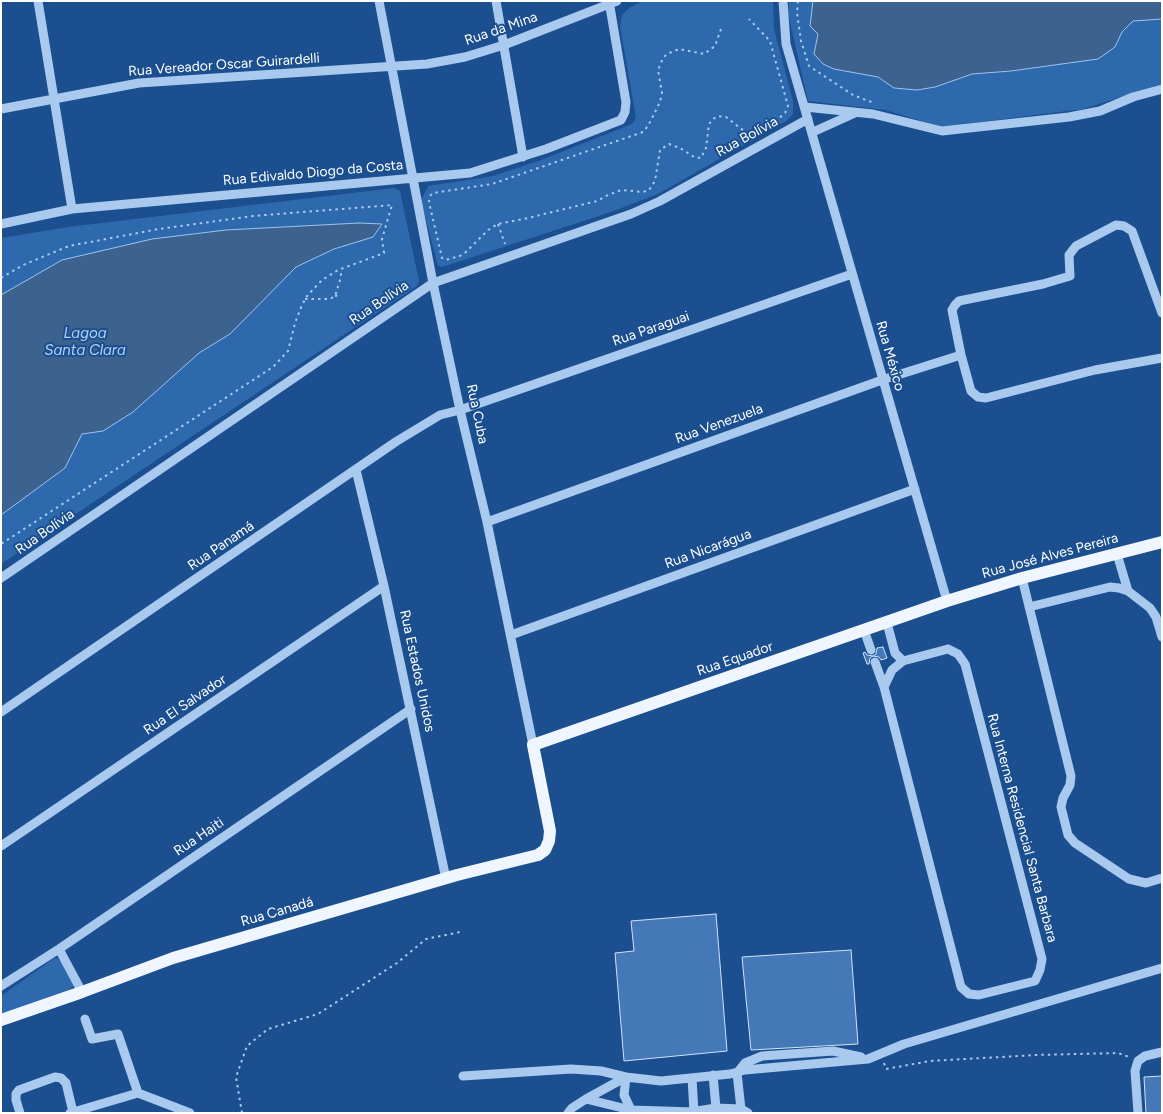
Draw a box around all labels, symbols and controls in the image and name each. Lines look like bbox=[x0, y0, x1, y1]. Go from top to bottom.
street label: Rua da Mina bbox=[462, 9, 540, 49]
street label: Rua Vereador Oscar Guirardelli bbox=[128, 50, 320, 80]
street label: Rua Bolívia bbox=[713, 113, 781, 161]
street label: Rua Edivaldo Diogo da Costa bbox=[222, 157, 404, 189]
street label: Rua Bolívia bbox=[346, 277, 412, 329]
street label: Rua Paraguai bbox=[610, 308, 692, 350]
street label: Rua México bbox=[872, 319, 908, 393]
water label: Lagoa Santa Clara bbox=[44, 325, 126, 360]
street label: Rua Cuba bbox=[463, 383, 491, 445]
street label: Rua Venezuela bbox=[673, 400, 765, 448]
street label: Rua Bolívia bbox=[12, 506, 78, 558]
street label: Rua Panamá bbox=[185, 518, 257, 574]
street label: Rua Nicarágua bbox=[662, 526, 754, 572]
street label: Rua José Alves Pereira bbox=[980, 530, 1120, 582]
street label: Rua Estados Unidos bbox=[396, 608, 438, 734]
street label: Rua Equador bbox=[695, 638, 775, 680]
street label: Rua El Salvador bbox=[140, 671, 230, 739]
street label: Rua Interna Residencial Santa Barbara bbox=[983, 712, 1061, 944]
street label: Rua Haiti bbox=[171, 814, 227, 860]
street label: Rua Canadá bbox=[239, 894, 315, 930]

